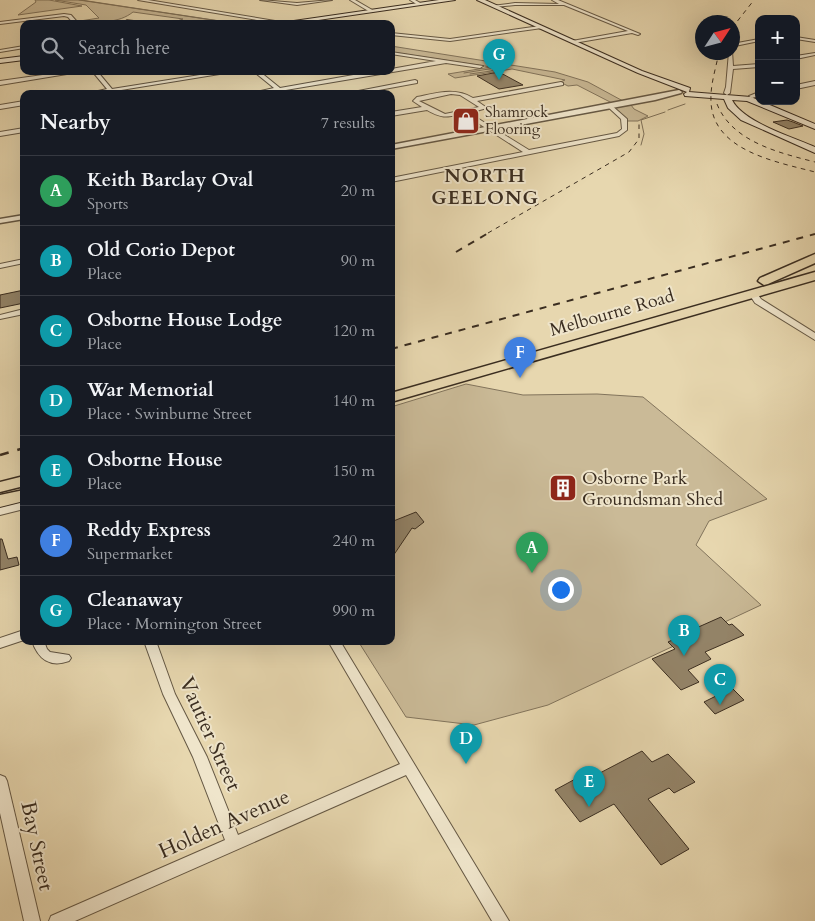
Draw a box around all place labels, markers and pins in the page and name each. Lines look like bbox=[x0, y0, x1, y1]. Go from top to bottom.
pin: G bbox=[483, 39, 515, 80]
place label: Shamrock Flooring bbox=[485, 102, 548, 139]
shop icon: Shamrock Flooring bbox=[451, 106, 481, 136]
pin: F bbox=[504, 337, 536, 378]
place label: Osborne Park Groundsman Shed bbox=[582, 466, 723, 512]
building icon: Osborne Park Groundsman Shed bbox=[548, 473, 578, 503]
pin: A bbox=[516, 532, 548, 573]
pin: B bbox=[668, 615, 700, 656]
pin: C bbox=[704, 664, 736, 705]
pin: D bbox=[450, 723, 482, 764]
pin: E bbox=[573, 766, 605, 807]

